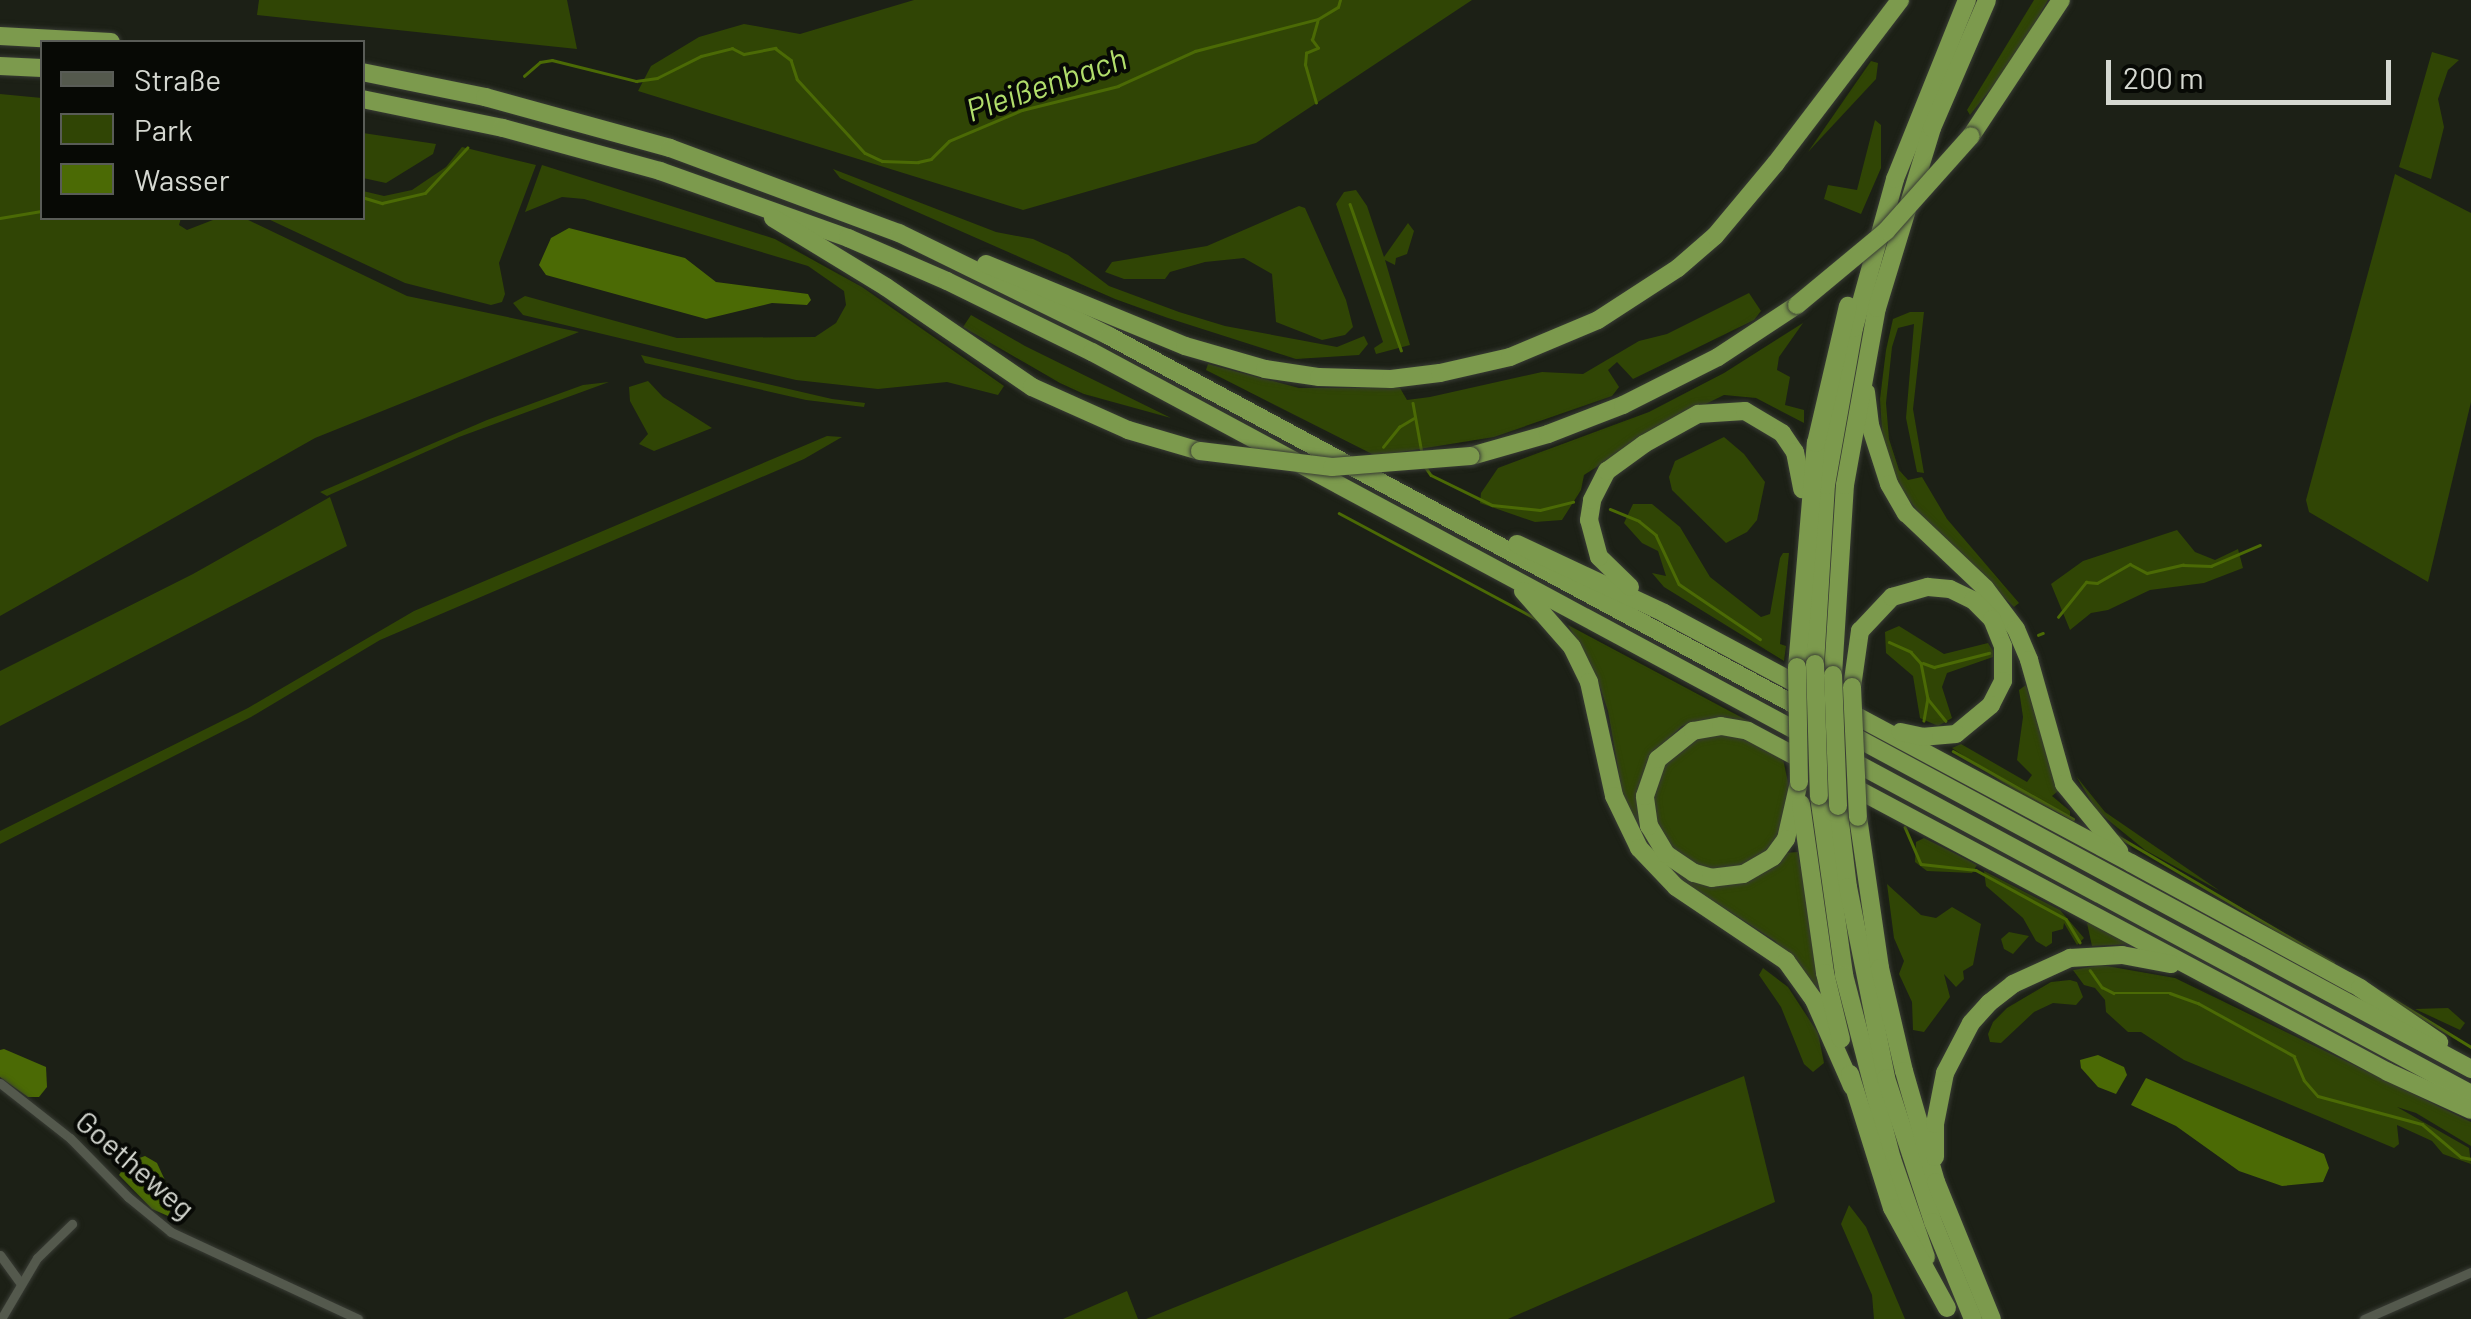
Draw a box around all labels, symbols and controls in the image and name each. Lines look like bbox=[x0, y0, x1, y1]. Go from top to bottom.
water label: Pleißenbach bbox=[961, 38, 1131, 128]
legend bbox=[40, 40, 365, 220]
scale bar bbox=[2111, 40, 2396, 102]
text: 200 m bbox=[2123, 59, 2204, 95]
text: Straße bbox=[134, 61, 221, 97]
text: Park bbox=[134, 111, 193, 147]
text: Wasser bbox=[134, 161, 230, 197]
street label: Goetheweg bbox=[69, 1102, 203, 1226]

